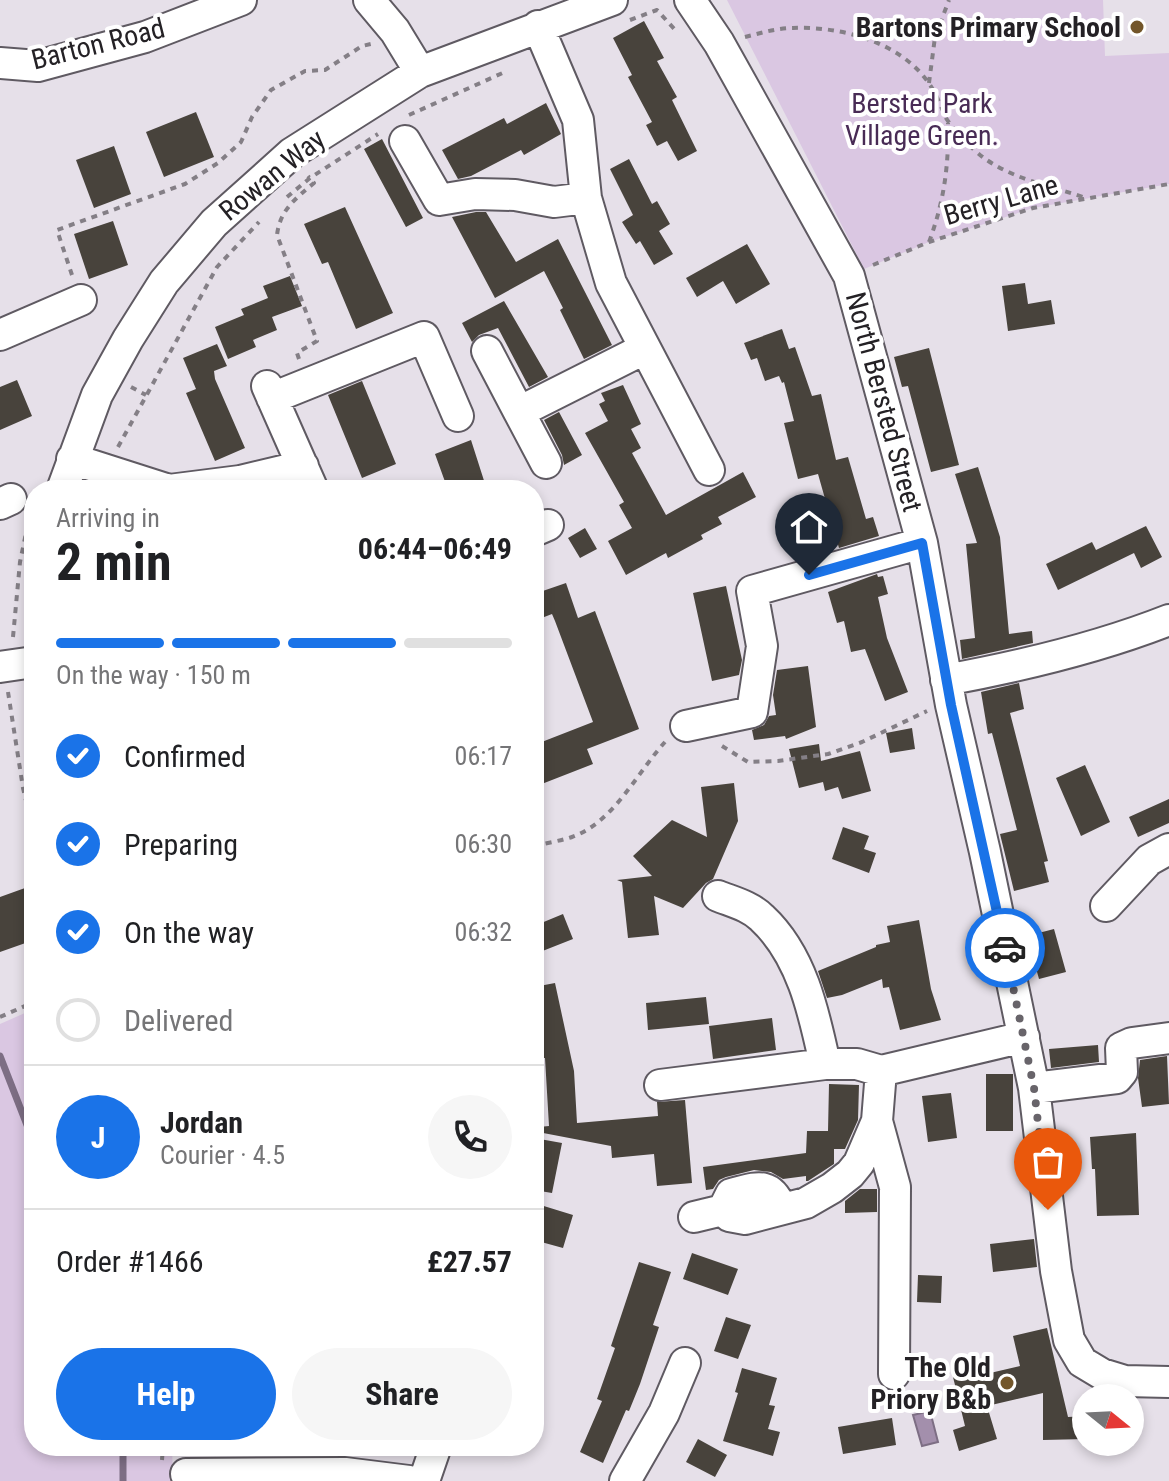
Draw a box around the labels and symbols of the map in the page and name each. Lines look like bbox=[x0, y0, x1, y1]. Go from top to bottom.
place label: Bartons Primary School bbox=[856, 11, 1121, 44]
street label: Barton Road bbox=[28, 12, 168, 76]
marker: Bartons Primary School bbox=[1128, 18, 1146, 36]
park label: Bersted Park Village Green. bbox=[845, 87, 999, 152]
street label: Rowan Way bbox=[213, 122, 332, 228]
street label: Berry Lane bbox=[940, 168, 1062, 232]
street label: North Bersted Street bbox=[839, 289, 929, 515]
pin bbox=[775, 493, 843, 575]
courier bbox=[965, 908, 1045, 988]
pin bbox=[1014, 1128, 1082, 1210]
place label: The Old Priory B&b bbox=[871, 1351, 991, 1416]
marker: The Old Priory B&b bbox=[998, 1374, 1016, 1392]
north arrow bbox=[1072, 1384, 1144, 1456]

